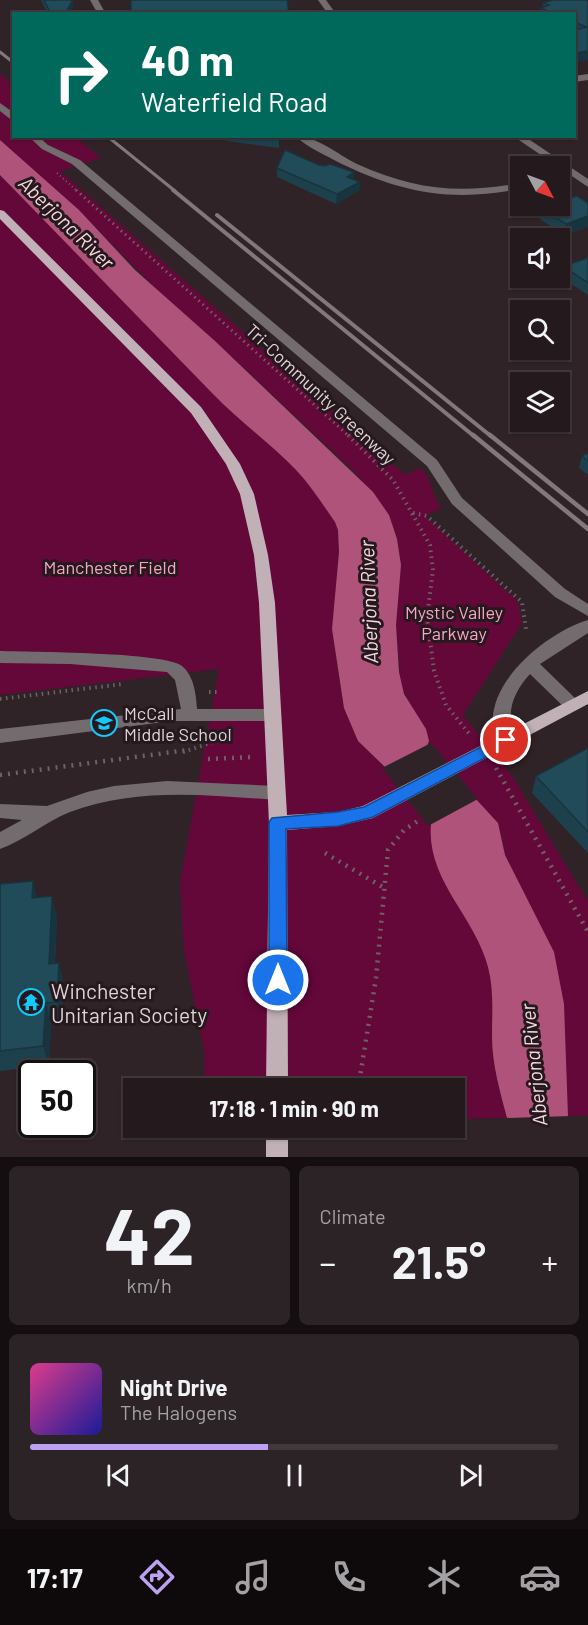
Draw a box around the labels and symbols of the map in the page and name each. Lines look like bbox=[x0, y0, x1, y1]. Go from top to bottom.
north arrow bbox=[510, 156, 570, 216]
water label: Aberjona River bbox=[14, 171, 120, 274]
street label: Tri-Community Greenway bbox=[242, 319, 400, 469]
water label: Aberjona River bbox=[354, 539, 382, 664]
park label: Manchester Field bbox=[43, 556, 177, 578]
park label: Mystic Valley Parkway bbox=[405, 601, 503, 644]
place label: McCall Middle School bbox=[124, 702, 232, 745]
school or university icon: McCall Middle School bbox=[89, 708, 119, 738]
pin bbox=[480, 714, 531, 765]
position arrow bbox=[246, 948, 310, 1012]
place label: Winchester Unitarian Society bbox=[51, 978, 208, 1027]
temple icon: Winchester Unitarian Society bbox=[16, 987, 46, 1017]
water label: Aberjona River bbox=[515, 1002, 551, 1127]
speed limit sign: 50 bbox=[18, 1060, 96, 1138]

